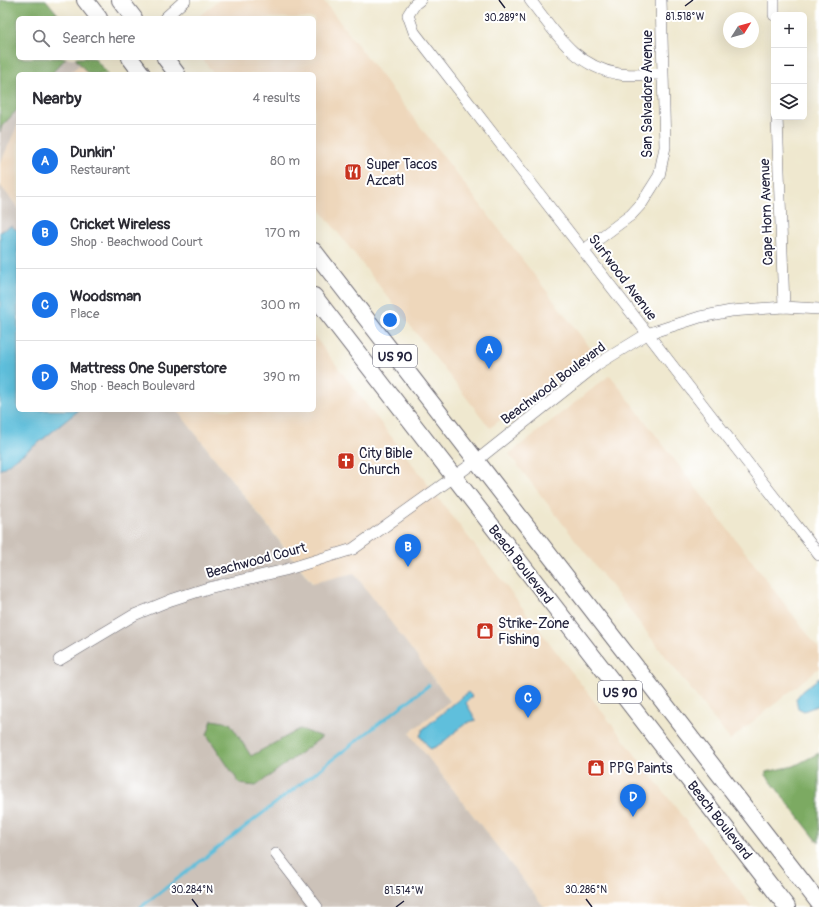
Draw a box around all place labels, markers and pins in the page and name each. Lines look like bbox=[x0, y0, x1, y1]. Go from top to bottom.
place label: Super Tacos Azcatl bbox=[366, 156, 438, 189]
restaurant icon: Super Tacos Azcatl bbox=[343, 162, 363, 182]
pin: A bbox=[476, 336, 502, 369]
place label: City Bible Church bbox=[359, 445, 412, 478]
church icon: City Bible Church bbox=[336, 451, 356, 471]
pin: B bbox=[395, 534, 421, 567]
place label: Strike-Zone Fishing bbox=[498, 615, 569, 648]
shop icon: Strike-Zone Fishing bbox=[475, 621, 495, 641]
pin: C bbox=[515, 685, 541, 718]
shop icon: PPG Paints bbox=[586, 758, 606, 778]
place label: PPG Paints bbox=[609, 760, 673, 777]
pin: D bbox=[620, 784, 646, 817]

